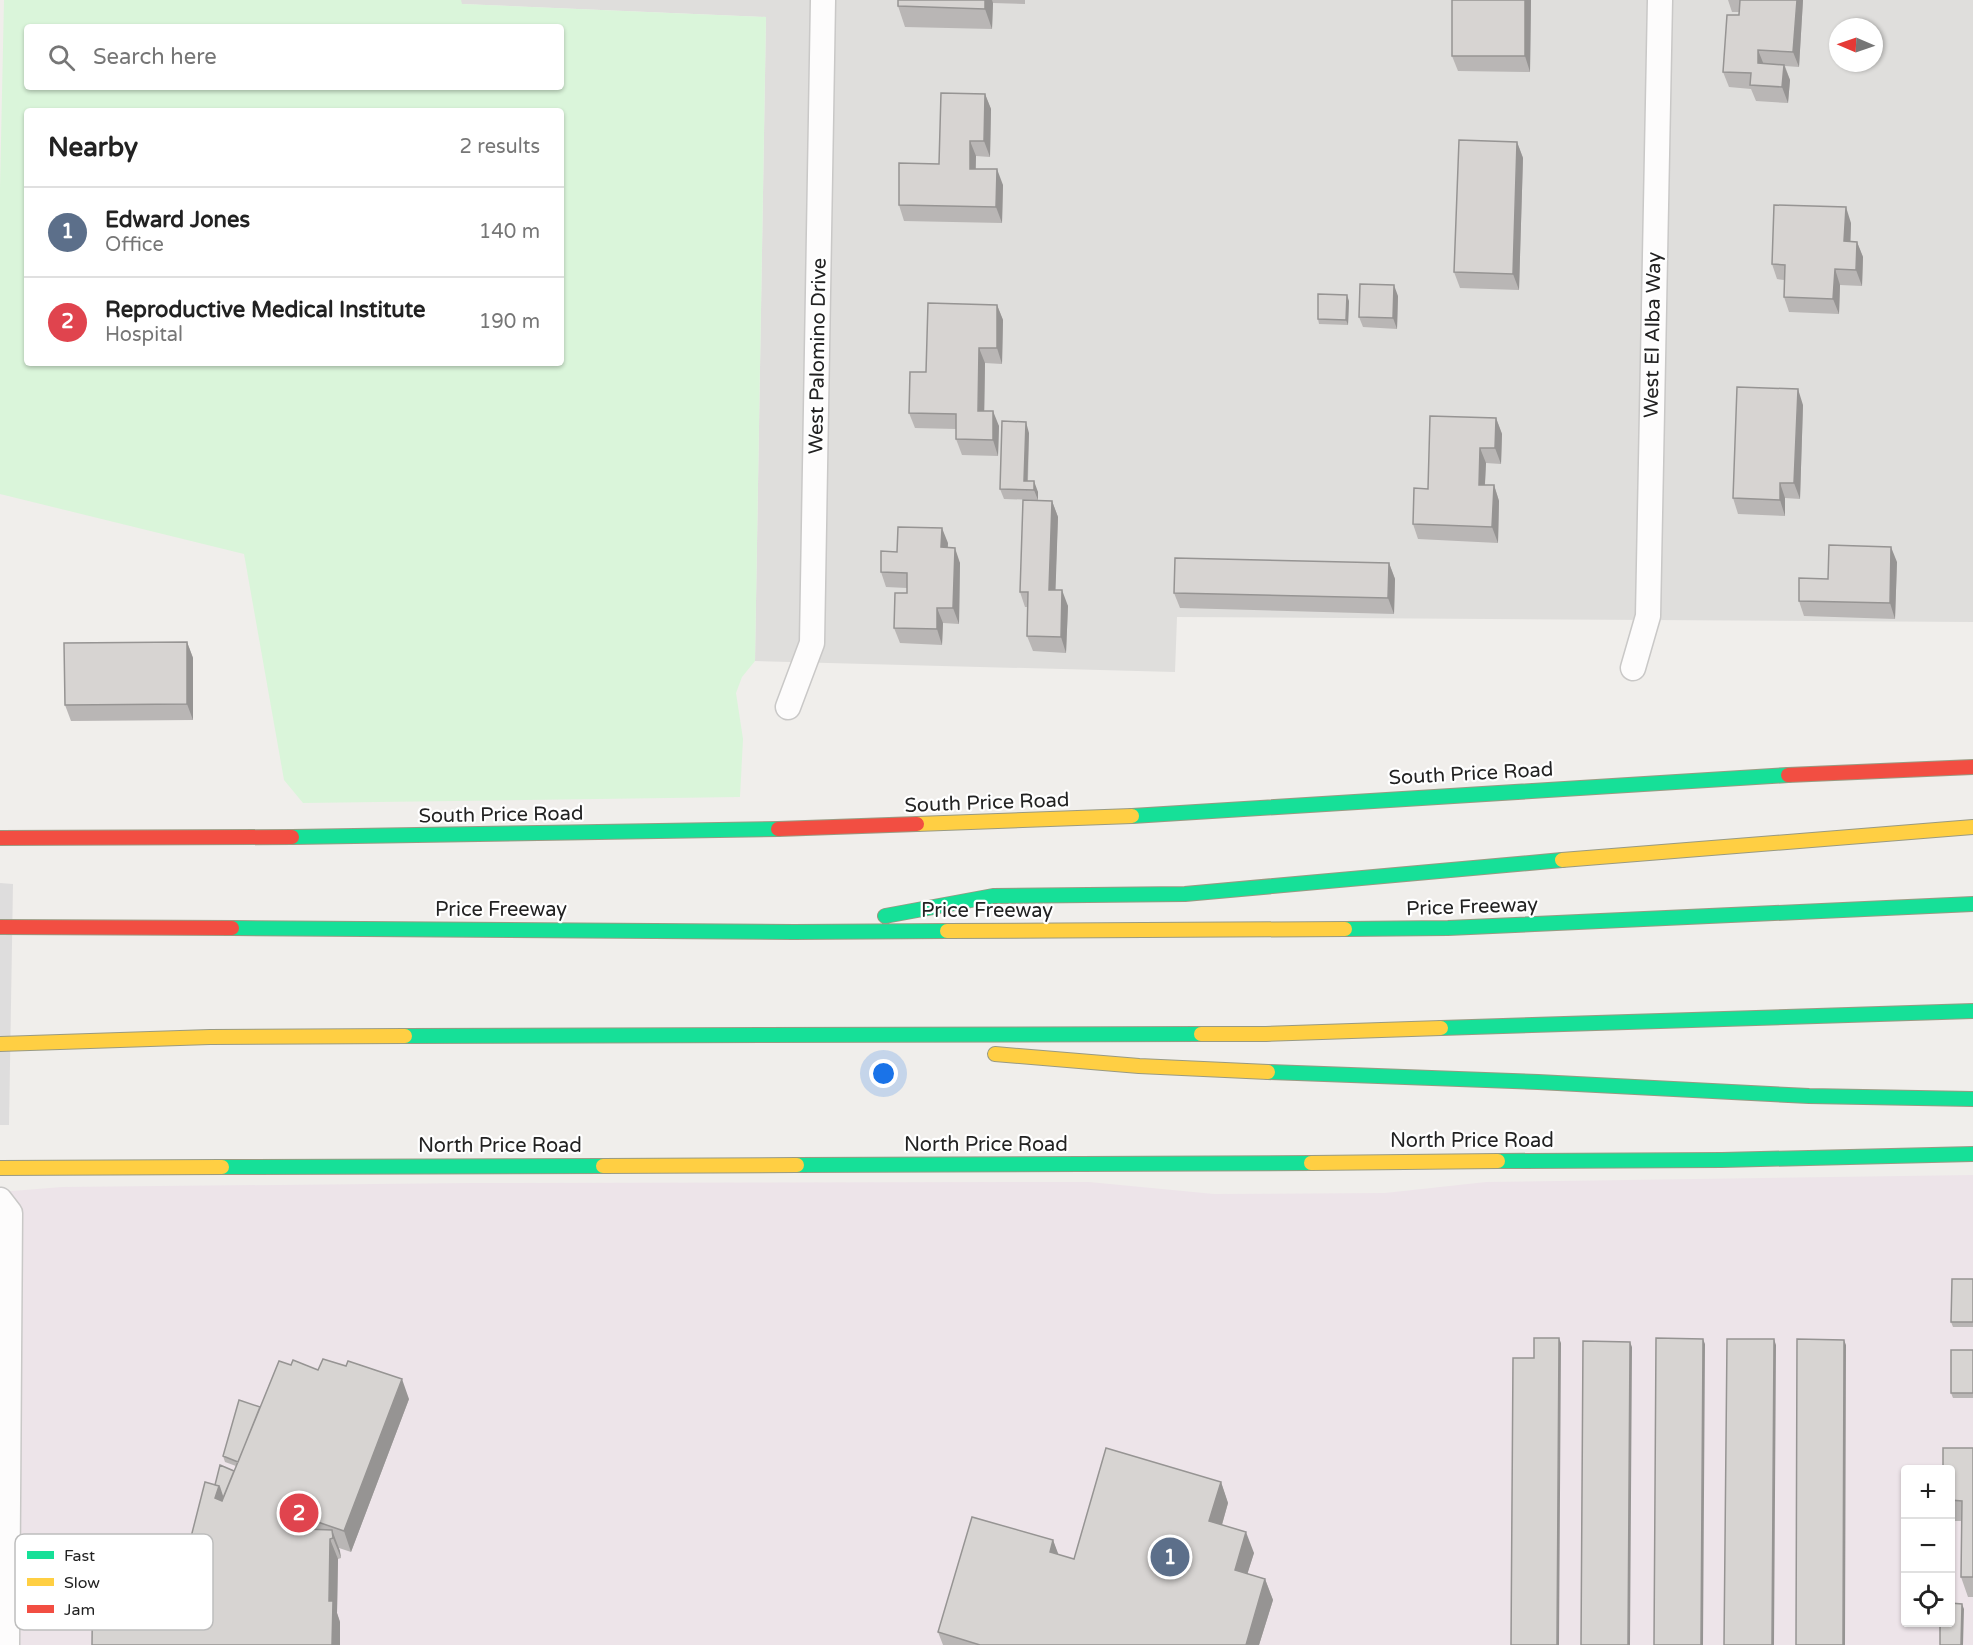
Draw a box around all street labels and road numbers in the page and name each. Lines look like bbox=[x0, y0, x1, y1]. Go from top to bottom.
street label: West El Alba Way bbox=[1640, 252, 1666, 418]
street label: West Palomino Drive bbox=[804, 258, 832, 454]
street label: South Price Road bbox=[1388, 758, 1554, 790]
street label: South Price Road bbox=[904, 788, 1070, 818]
street label: South Price Road bbox=[418, 802, 584, 828]
street label: Price Freeway bbox=[1406, 893, 1539, 921]
street label: Price Freeway bbox=[435, 898, 567, 922]
street label: Price Freeway bbox=[921, 899, 1053, 923]
street label: North Price Road bbox=[1390, 1129, 1554, 1153]
street label: North Price Road bbox=[904, 1133, 1068, 1157]
street label: North Price Road bbox=[418, 1134, 582, 1158]

